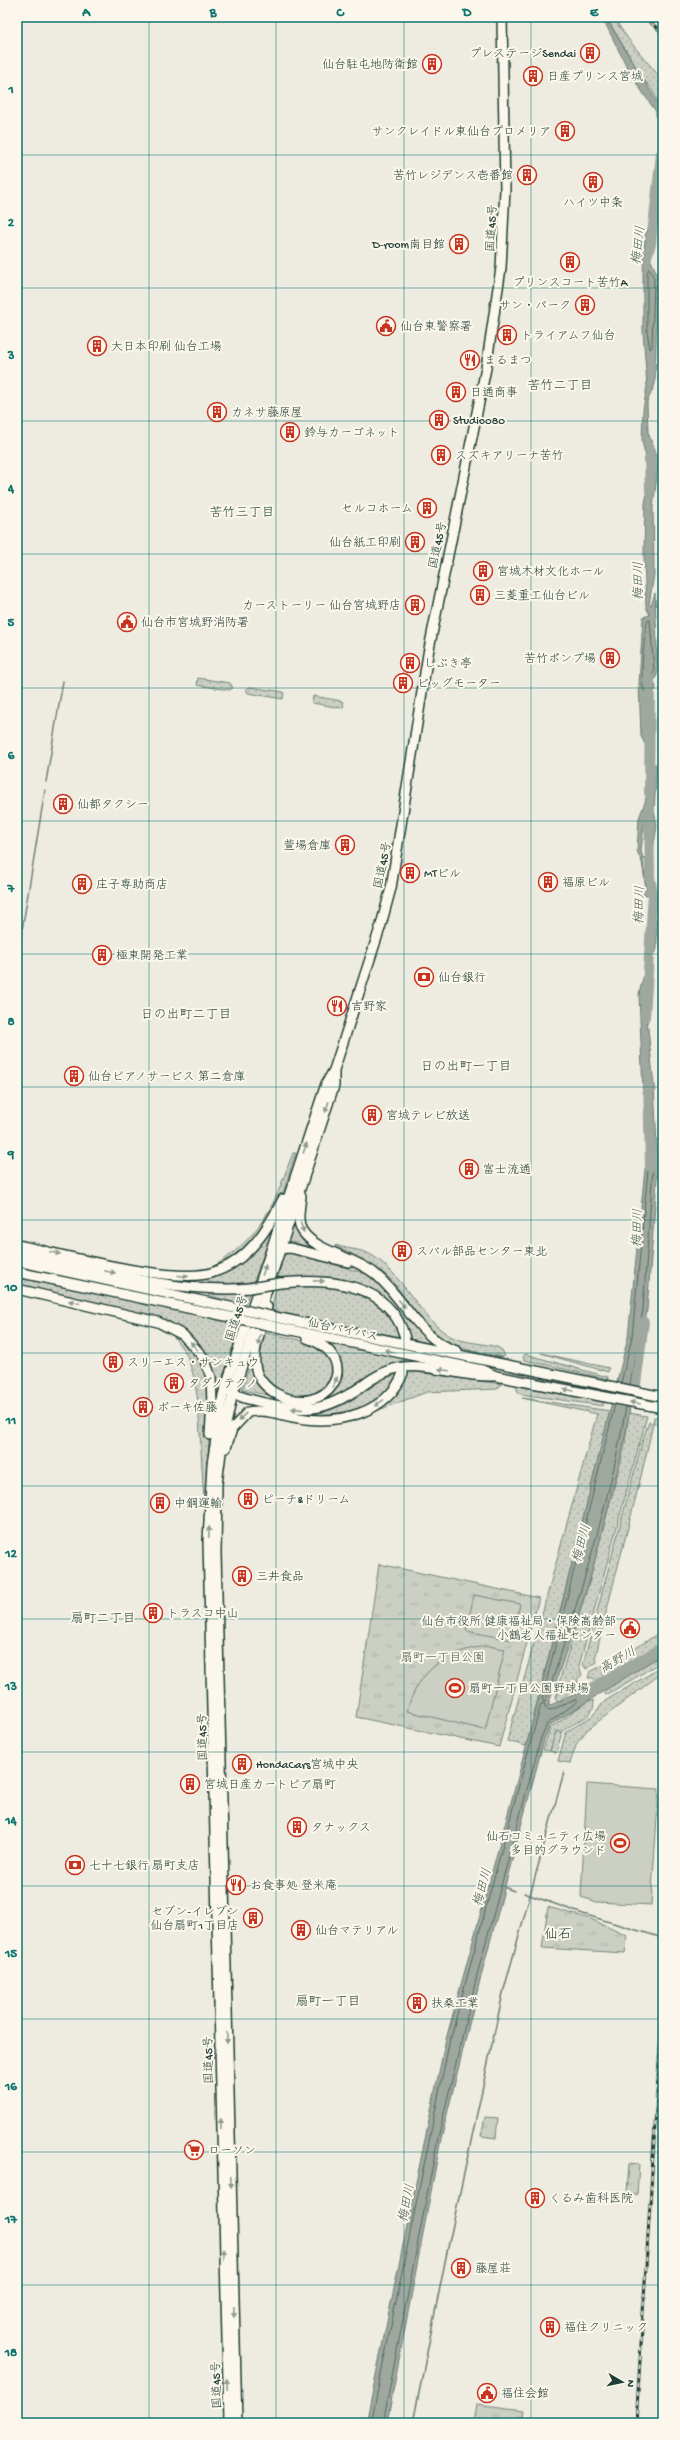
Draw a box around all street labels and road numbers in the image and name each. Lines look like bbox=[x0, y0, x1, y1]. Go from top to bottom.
street label: 国道45号 bbox=[484, 204, 501, 252]
street label: 国道45号 bbox=[426, 520, 451, 570]
street label: 国道45号 bbox=[372, 840, 395, 890]
street label: 国道45号 bbox=[223, 1293, 252, 1344]
street label: 仙台バイパス bbox=[306, 1316, 379, 1345]
street label: 国道45号 bbox=[196, 1713, 211, 1761]
street label: 国道45号 bbox=[202, 2036, 217, 2084]
street label: 国道45号 bbox=[209, 2361, 226, 2409]

